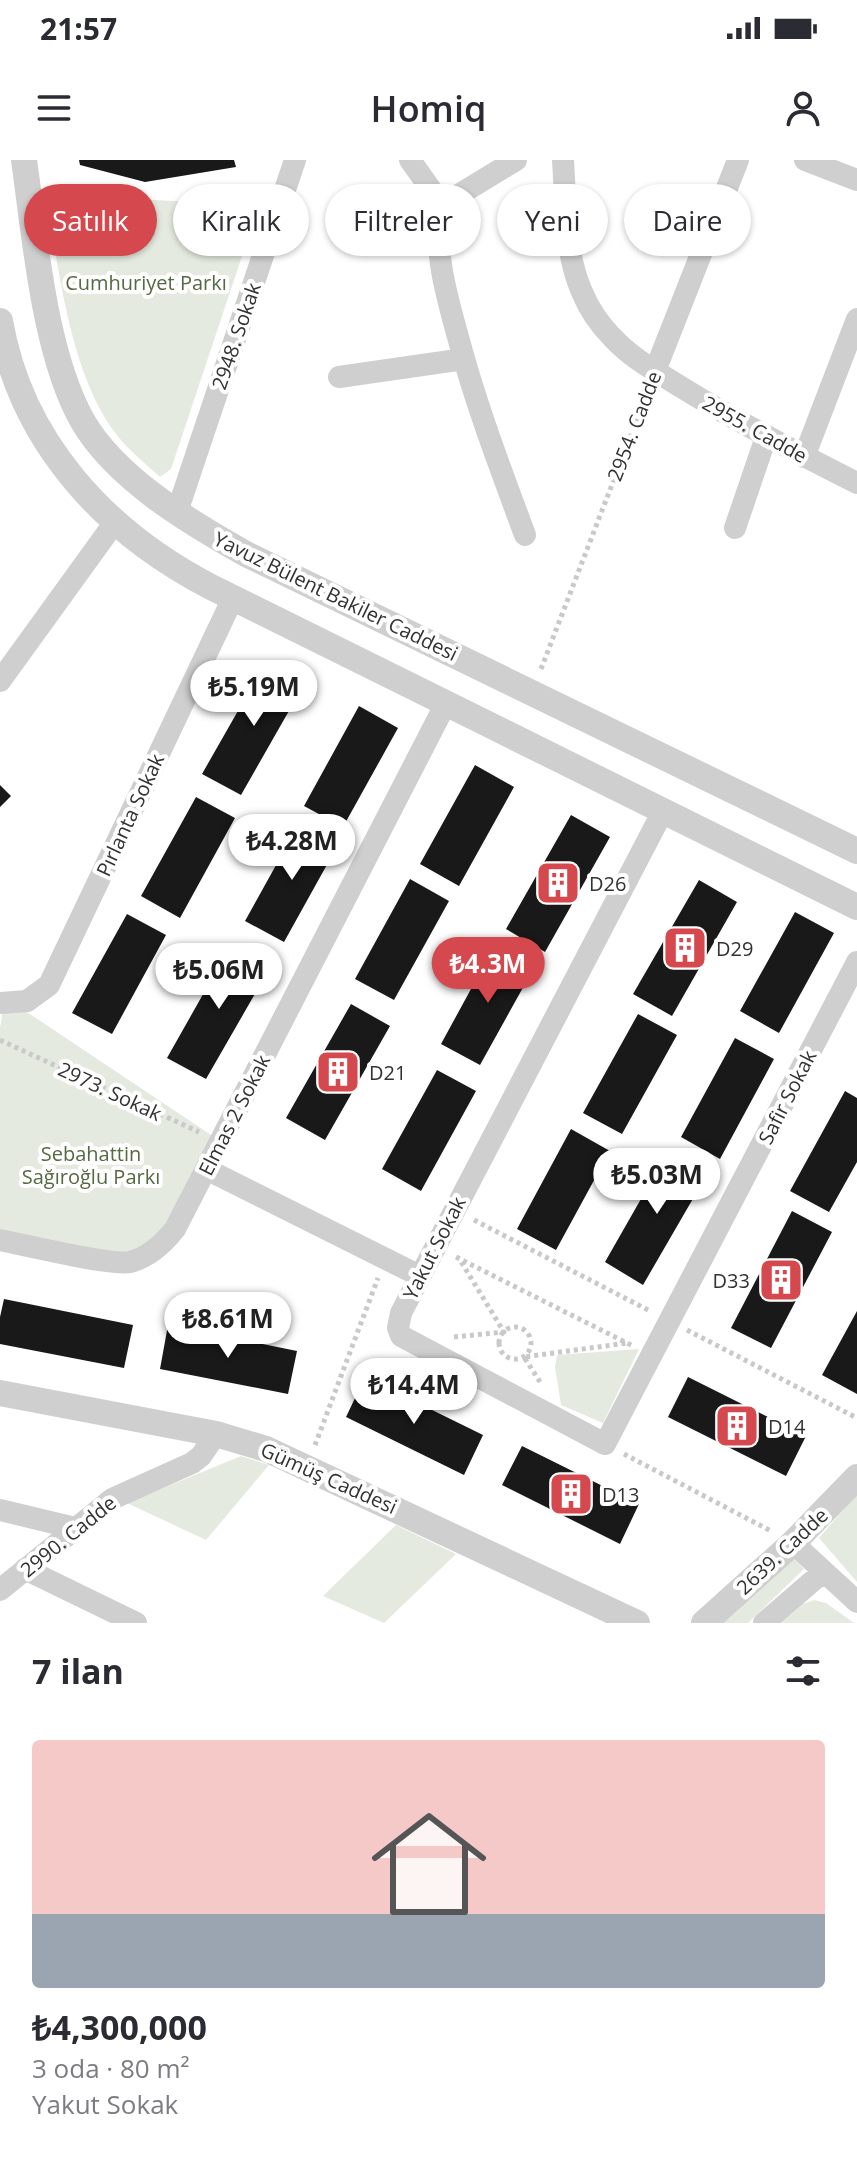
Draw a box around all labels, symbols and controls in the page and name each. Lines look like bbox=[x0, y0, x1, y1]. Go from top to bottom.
text: 21:57 bbox=[40, 8, 117, 49]
text: Homiq bbox=[371, 84, 486, 133]
icon: menu bbox=[32, 86, 76, 130]
icon: person bbox=[781, 86, 825, 130]
chip: Satılık bbox=[24, 184, 157, 256]
chip: Kiralık bbox=[173, 184, 309, 256]
chip: Filtreler bbox=[325, 184, 481, 256]
chip: Yeni bbox=[497, 184, 608, 256]
chip: Daire bbox=[624, 184, 751, 256]
park label: Cumhuriyet Parkı bbox=[65, 269, 227, 296]
street label: 2948. Sokak bbox=[205, 279, 267, 393]
street label: 2954. Cadde bbox=[601, 367, 667, 485]
street label: 2955. Cadde bbox=[698, 389, 812, 469]
street label: Yavuz Bülent Bakiler Caddesi bbox=[209, 525, 463, 667]
pin: ₺5.19M bbox=[189, 660, 319, 728]
text: ₺5.19M bbox=[208, 668, 300, 704]
street label: Pırlanta Sokak bbox=[90, 749, 170, 881]
pin: ₺4.28M bbox=[227, 814, 357, 882]
text: ₺4.28M bbox=[246, 822, 338, 858]
building icon: D26 bbox=[534, 859, 582, 907]
place label: D26 bbox=[589, 870, 626, 897]
building icon: D29 bbox=[661, 924, 709, 972]
place label: D29 bbox=[716, 935, 753, 962]
pin: ₺4.3M bbox=[432, 937, 544, 1005]
pin: ₺5.06M bbox=[154, 943, 284, 1011]
text: ₺4.3M bbox=[450, 945, 526, 981]
text: ₺5.06M bbox=[173, 951, 265, 987]
street label: Safir Sokak bbox=[752, 1045, 822, 1149]
building icon: D21 bbox=[314, 1048, 362, 1096]
street label: Elmas 2 Sokak bbox=[192, 1050, 276, 1180]
street label: 2973. Sokak bbox=[54, 1055, 167, 1127]
place label: D21 bbox=[369, 1059, 406, 1086]
park label: Sebahattin Sağıroğlu Parkı bbox=[22, 1140, 160, 1190]
pin: ₺5.03M bbox=[592, 1148, 722, 1216]
text: ₺5.03M bbox=[611, 1156, 703, 1192]
street label: Yakut Sokak bbox=[396, 1191, 472, 1304]
building icon: D33 bbox=[757, 1256, 805, 1304]
place label: D33 bbox=[713, 1267, 750, 1294]
pin: ₺8.61M bbox=[163, 1292, 293, 1360]
text: ₺8.61M bbox=[182, 1300, 274, 1336]
pin: ₺14.4M bbox=[349, 1358, 479, 1426]
text: ₺14.4M bbox=[368, 1366, 460, 1402]
building icon: D14 bbox=[713, 1402, 761, 1450]
place label: D14 bbox=[768, 1413, 806, 1440]
street label: Gümüş Caddesi bbox=[257, 1436, 401, 1520]
building icon: D13 bbox=[547, 1470, 595, 1518]
place label: D13 bbox=[602, 1481, 639, 1508]
street label: 2990. Cadde bbox=[15, 1489, 121, 1583]
street label: 2639. Cadde bbox=[731, 1502, 833, 1600]
text: 7 ilan bbox=[32, 1648, 124, 1694]
icon: filters bbox=[781, 1649, 825, 1693]
icon: home bbox=[357, 1792, 501, 1936]
text: ₺4,300,000 bbox=[32, 2004, 207, 2050]
text: 3 oda · 80 m² bbox=[32, 2050, 190, 2086]
text: Yakut Sokak bbox=[32, 2086, 178, 2122]

